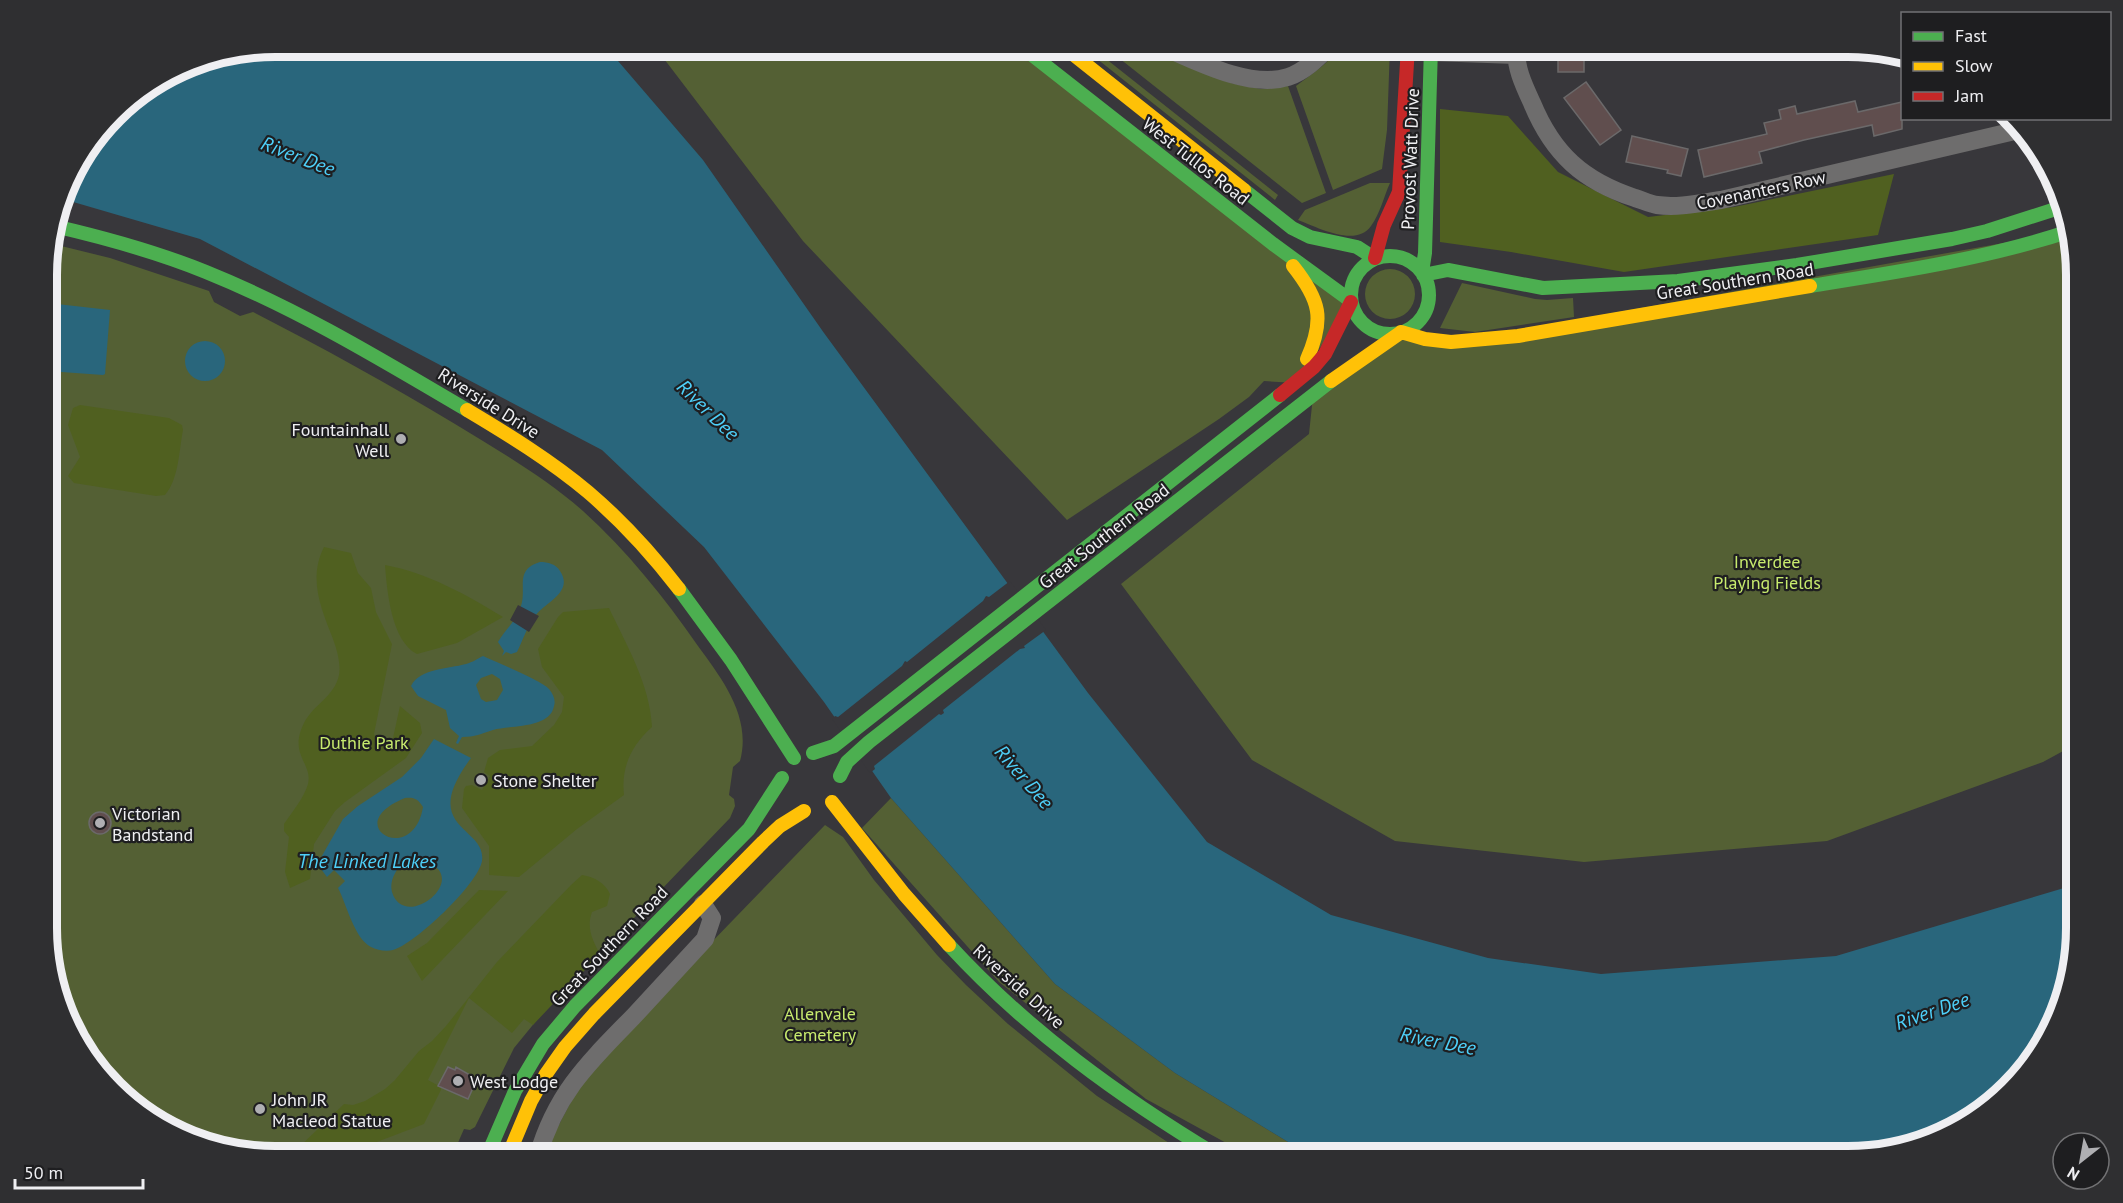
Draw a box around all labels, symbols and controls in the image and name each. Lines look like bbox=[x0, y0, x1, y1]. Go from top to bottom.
legend bbox=[1901, 12, 2111, 120]
text: Fast bbox=[1955, 24, 1987, 47]
text: Slow bbox=[1955, 54, 1993, 77]
text: Jam bbox=[1954, 84, 1984, 107]
street label: Provost Watt Drive bbox=[1396, 88, 1424, 230]
street label: West Tullos Road bbox=[1138, 112, 1254, 210]
water label: River Dee bbox=[257, 130, 339, 182]
street label: Covenanters Row bbox=[1694, 165, 1828, 215]
street label: Great Southern Road bbox=[1655, 257, 1815, 305]
street label: Riverside Drive bbox=[434, 363, 544, 443]
water label: River Dee bbox=[671, 374, 745, 447]
place label: Fountainhall Well bbox=[292, 418, 390, 462]
marker: Fountainhall Well bbox=[394, 432, 408, 446]
street label: Great Southern Road bbox=[1034, 478, 1174, 594]
park label: Inverdee Playing Fields bbox=[1713, 550, 1821, 594]
park label: Duthie Park bbox=[319, 731, 409, 754]
water label: River Dee bbox=[989, 739, 1060, 815]
place label: Stone Shelter bbox=[493, 769, 597, 792]
marker: Stone Shelter bbox=[474, 773, 488, 787]
place label: Victorian Bandstand bbox=[111, 802, 193, 846]
marker: Victorian Bandstand bbox=[93, 816, 107, 830]
water label: The Linked Lakes bbox=[297, 848, 437, 874]
street label: Great Southern Road bbox=[546, 881, 672, 1011]
street label: Riverside Drive bbox=[968, 939, 1070, 1033]
water label: River Dee bbox=[1891, 986, 1973, 1036]
park label: Allenvale Cemetery bbox=[784, 1002, 857, 1046]
water label: River Dee bbox=[1398, 1021, 1479, 1061]
place label: West Lodge bbox=[470, 1070, 558, 1093]
marker: West Lodge bbox=[451, 1074, 465, 1088]
place label: John JR Macleod Statue bbox=[271, 1088, 391, 1132]
marker: John JR Macleod Statue bbox=[253, 1102, 267, 1116]
north arrow bbox=[2051, 1131, 2111, 1191]
scale bar bbox=[15, 1152, 142, 1190]
text: 50 m bbox=[24, 1161, 63, 1184]
text: N bbox=[2064, 1163, 2083, 1185]

